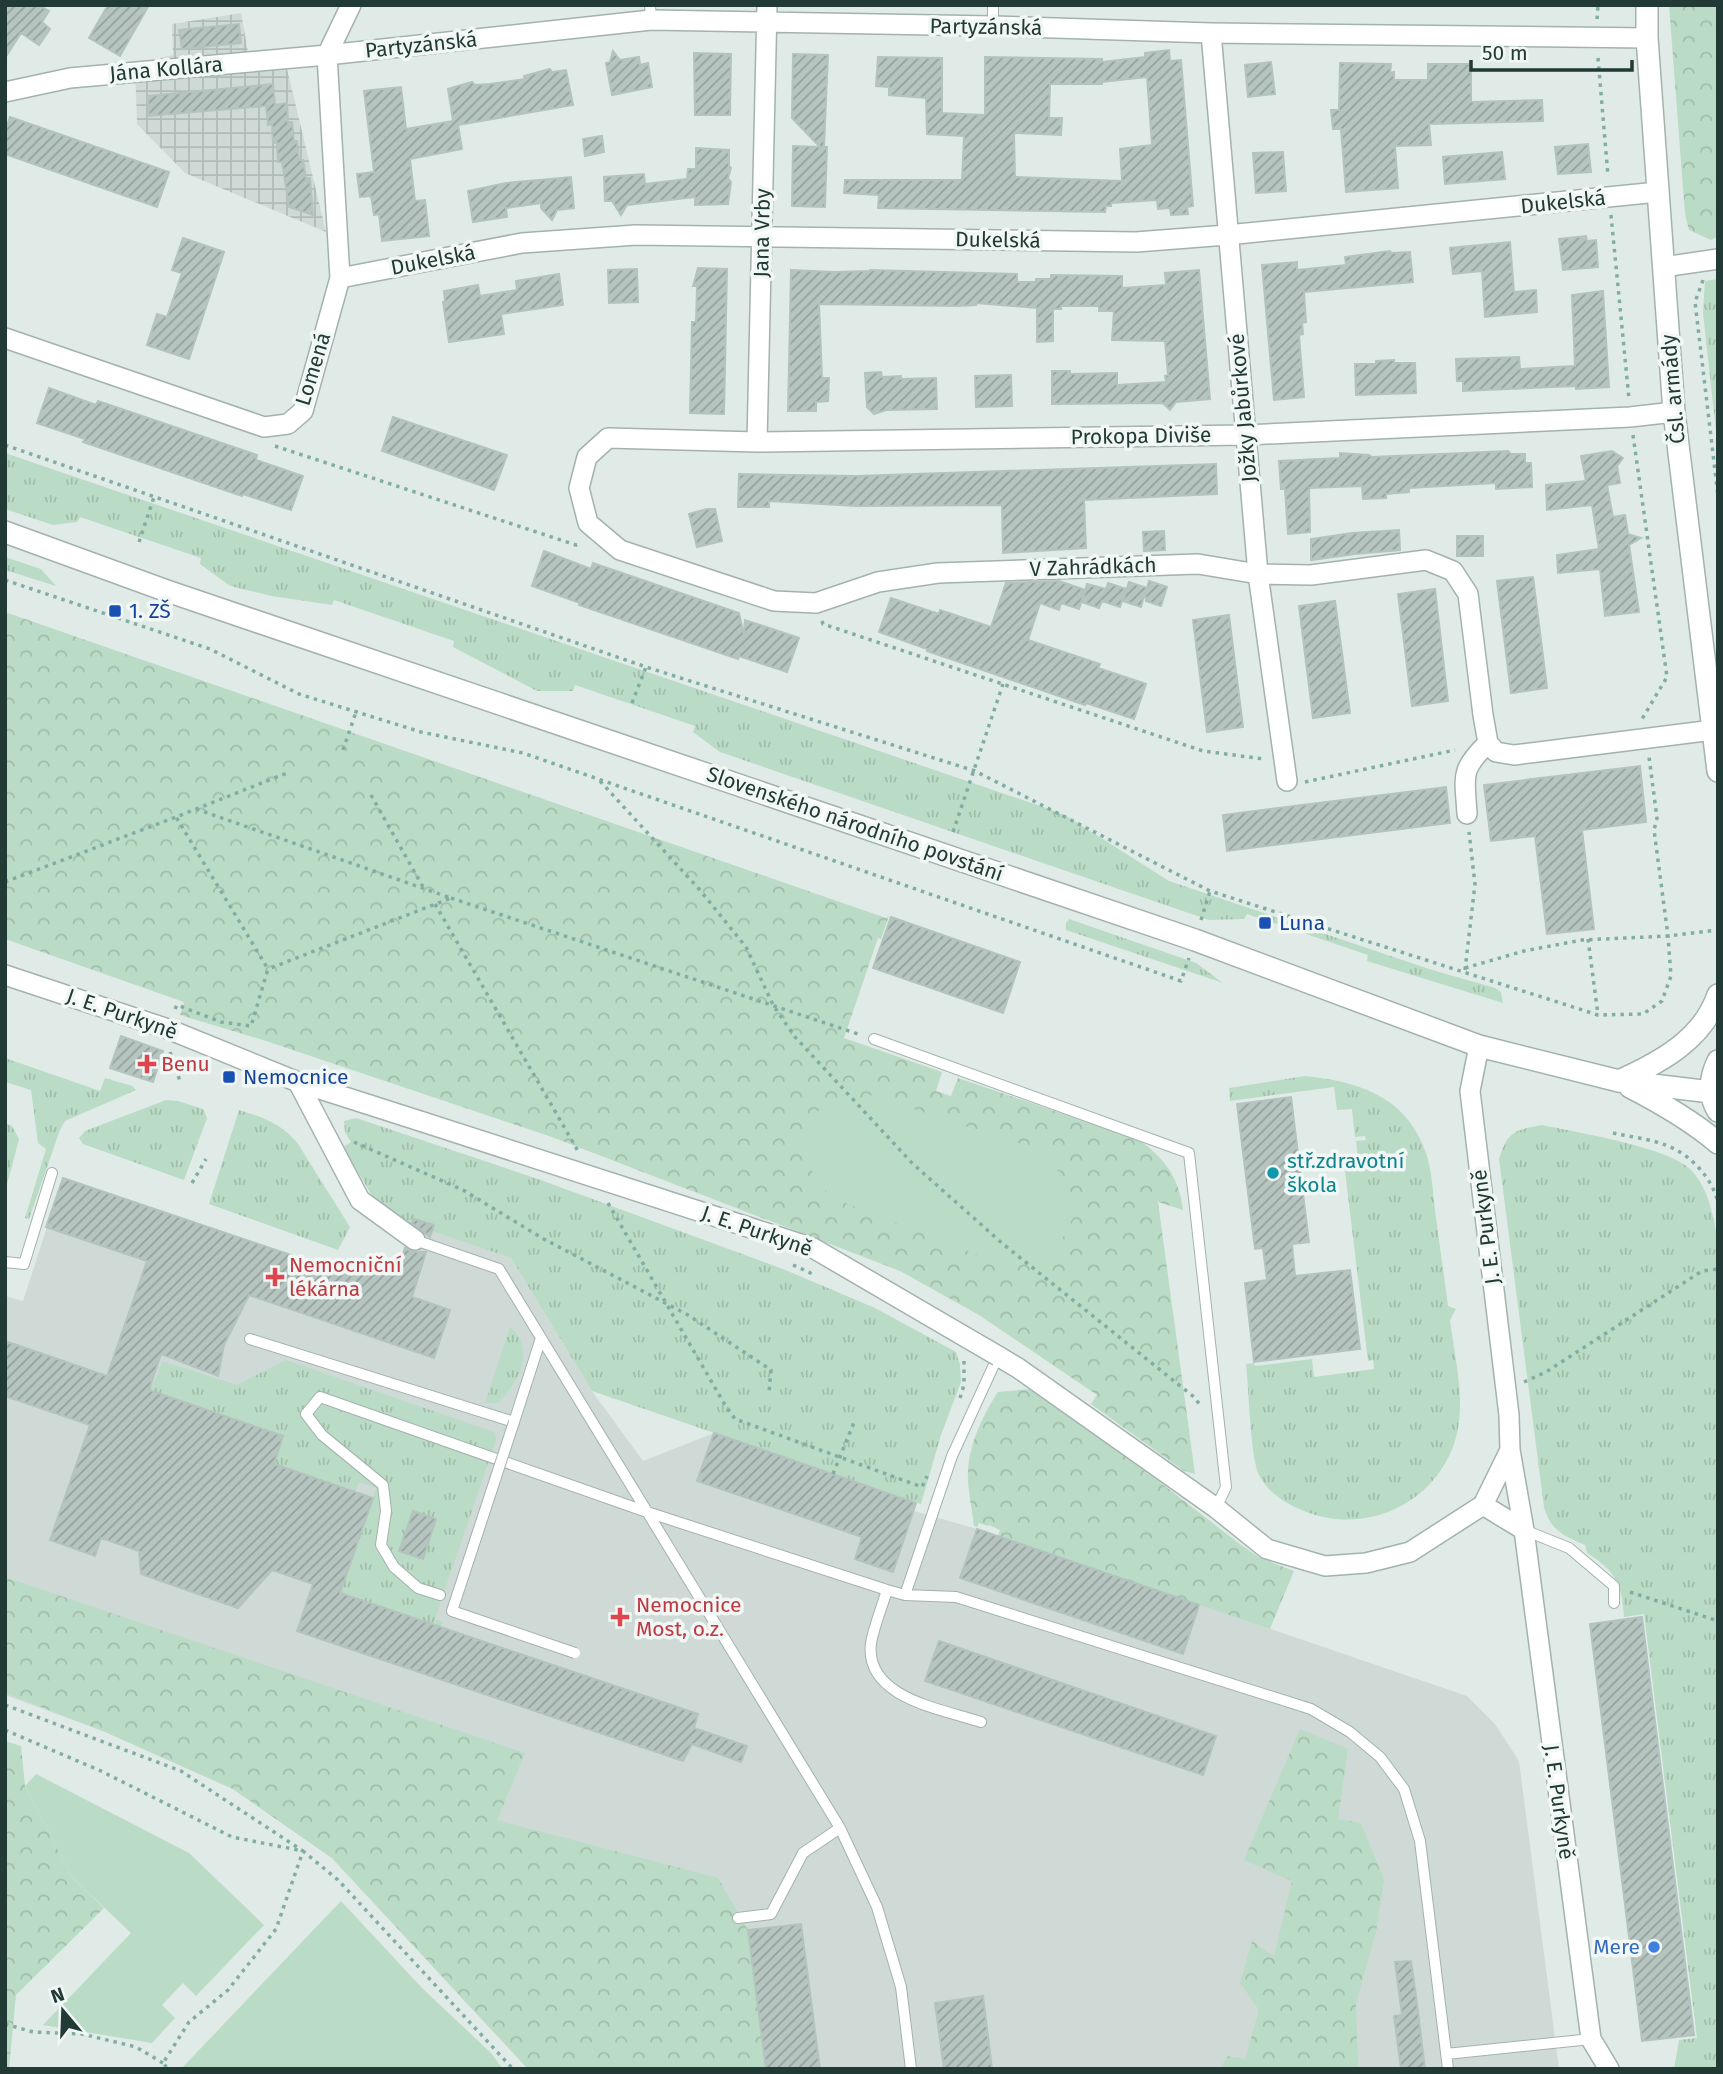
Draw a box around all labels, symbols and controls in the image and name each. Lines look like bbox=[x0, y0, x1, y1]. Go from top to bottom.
street label: Partyzánská bbox=[929, 13, 1043, 41]
street label: Partyzánská bbox=[364, 26, 478, 64]
scale bar bbox=[1471, 28, 1632, 72]
text: 50 m bbox=[1482, 40, 1528, 66]
street label: Jána Kollára bbox=[108, 51, 224, 87]
street label: Dukelská bbox=[1519, 185, 1607, 219]
street label: Jana Vrby bbox=[748, 187, 776, 278]
street label: Dukelská bbox=[955, 226, 1041, 254]
street label: Dukelská bbox=[389, 239, 477, 281]
street label: Lomená bbox=[290, 329, 336, 409]
street label: Jožky Jabůrkové bbox=[1224, 332, 1262, 484]
street label: Čsl. armády bbox=[1655, 332, 1691, 445]
street label: Prokopa Diviše bbox=[1071, 422, 1211, 450]
street label: V Zahrádkách bbox=[1029, 552, 1157, 582]
place label: 1. ZŠ bbox=[129, 598, 171, 624]
marker: 1. ZŠ bbox=[107, 603, 123, 619]
street label: Slovenského národního povstání bbox=[703, 761, 1007, 887]
place label: Luna bbox=[1279, 910, 1325, 936]
marker: Luna bbox=[1257, 915, 1273, 931]
street label: J. E. Purkyně bbox=[63, 983, 181, 1045]
place label: Benu bbox=[161, 1051, 210, 1077]
marker: Benu bbox=[139, 1056, 155, 1072]
place label: Nemocnice bbox=[243, 1064, 348, 1090]
marker: Nemocnice bbox=[221, 1069, 237, 1085]
place label: stř.zdravotní škola bbox=[1287, 1148, 1404, 1198]
marker: stř.zdravotní škola bbox=[1265, 1165, 1281, 1181]
street label: J. E. Purkyně bbox=[1466, 1168, 1506, 1286]
street label: J. E. Purkyně bbox=[698, 1200, 816, 1262]
place label: Nemocniční lékárna bbox=[289, 1252, 402, 1302]
marker: Nemocniční lékárna bbox=[267, 1269, 283, 1285]
place label: Nemocnice Most, o.z. bbox=[636, 1592, 741, 1642]
marker: Nemocnice Most, o.z. bbox=[610, 1607, 630, 1627]
street label: J. E. Purkyně bbox=[1538, 1743, 1580, 1861]
place label: Mere bbox=[1593, 1934, 1640, 1960]
marker: Mere bbox=[1646, 1939, 1662, 1955]
north arrow bbox=[28, 1976, 98, 2046]
text: N bbox=[48, 1982, 67, 2008]

